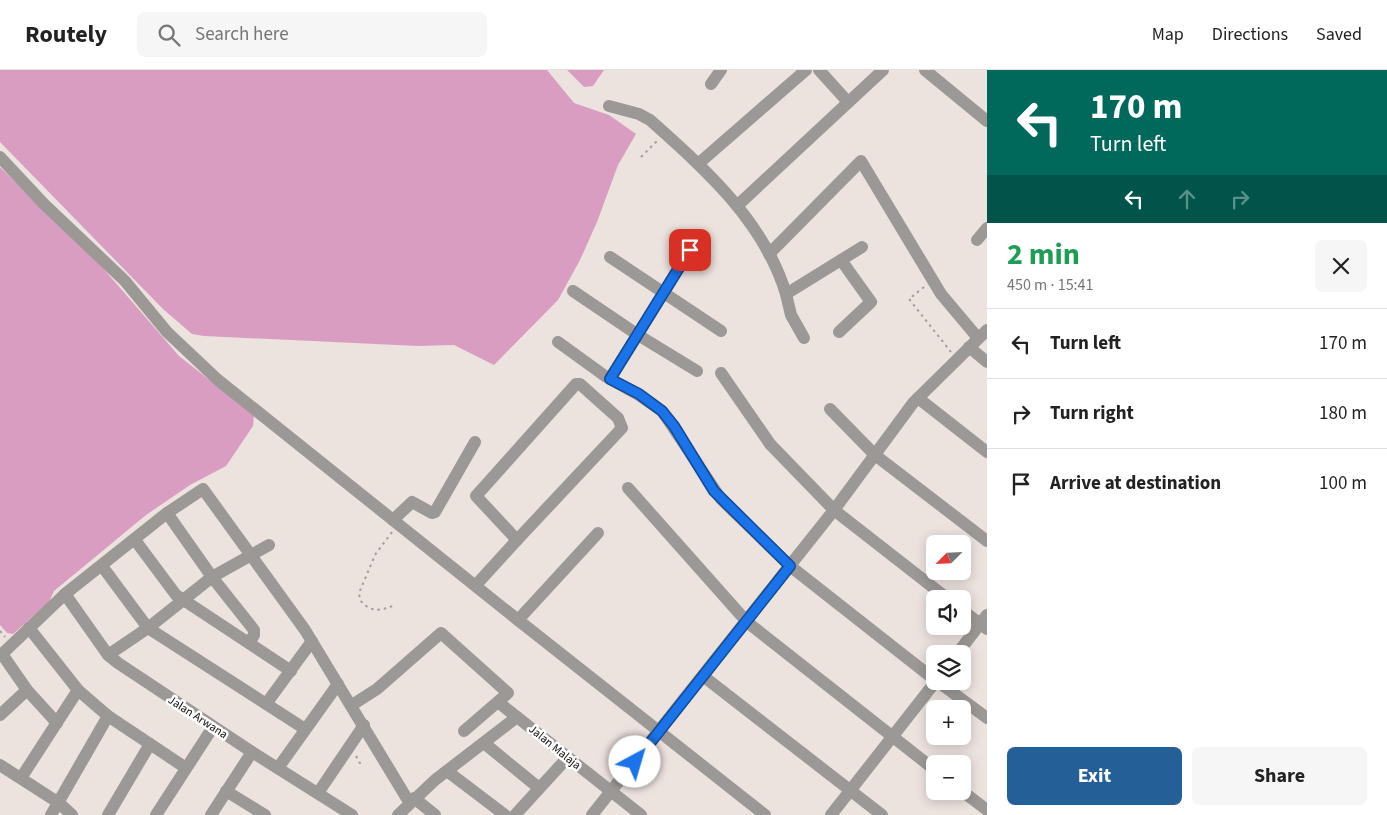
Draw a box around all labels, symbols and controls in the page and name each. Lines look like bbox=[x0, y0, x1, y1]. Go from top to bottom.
search box bbox=[137, 12, 487, 57]
text: Routely bbox=[25, 17, 107, 52]
icon: search bbox=[155, 21, 183, 49]
text: Search here bbox=[195, 21, 289, 48]
text: Map bbox=[1152, 22, 1184, 47]
text: Directions bbox=[1212, 22, 1288, 47]
text: Saved bbox=[1316, 22, 1362, 47]
text: 170 m bbox=[1090, 82, 1182, 132]
icon: left bbox=[1007, 90, 1072, 155]
text: Turn left bbox=[1090, 128, 1166, 160]
icon: left bbox=[1120, 185, 1148, 213]
icon: ahead bbox=[1173, 185, 1201, 213]
icon: right bbox=[1226, 185, 1254, 213]
pin bbox=[669, 229, 711, 271]
text: 2 min bbox=[1007, 233, 1080, 276]
icon: arrive bbox=[676, 236, 704, 264]
button: close bbox=[1315, 240, 1367, 292]
text: 450 m · 15:41 bbox=[1007, 274, 1094, 296]
icon: left bbox=[1007, 330, 1035, 358]
text: Turn left bbox=[1050, 330, 1121, 357]
text: 170 m bbox=[1319, 330, 1367, 357]
icon: right bbox=[1007, 400, 1035, 428]
text: Turn right bbox=[1050, 400, 1134, 427]
text: 180 m bbox=[1319, 400, 1367, 427]
icon: arrive bbox=[1007, 470, 1035, 498]
text: Arrive at destination bbox=[1050, 470, 1221, 497]
text: 100 m bbox=[1319, 470, 1367, 497]
north arrow bbox=[926, 535, 971, 580]
map controls bbox=[926, 535, 971, 800]
button: sound bbox=[926, 590, 971, 635]
button: layers bbox=[926, 645, 971, 690]
street label: Jalan Arwana bbox=[165, 692, 231, 743]
button: + bbox=[926, 700, 971, 745]
street label: Jalan Malaja bbox=[525, 721, 584, 774]
position arrow bbox=[608, 735, 660, 787]
button: Exit bbox=[1007, 747, 1182, 805]
button: Share bbox=[1192, 747, 1367, 805]
button: − bbox=[926, 755, 971, 800]

